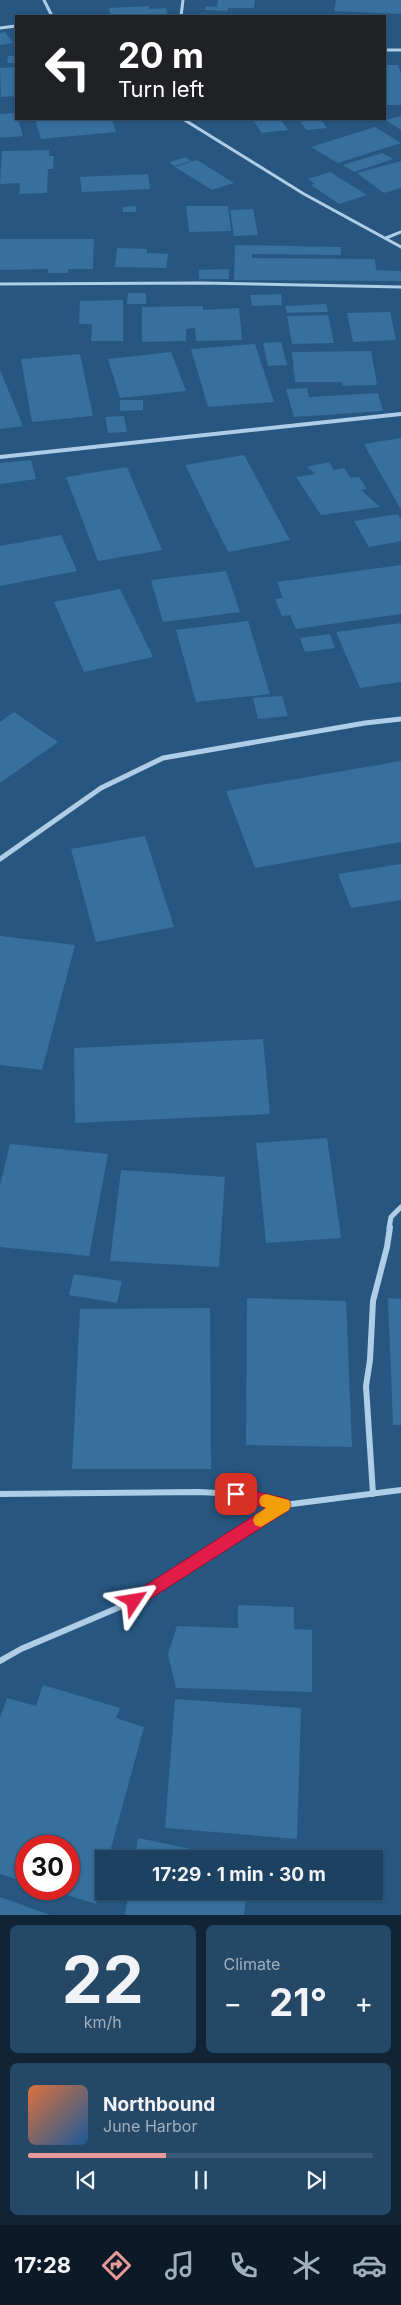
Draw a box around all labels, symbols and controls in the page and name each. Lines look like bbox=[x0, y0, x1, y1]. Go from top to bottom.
text: 20 m bbox=[118, 34, 204, 76]
icon: left bbox=[35, 35, 100, 100]
text: Turn left bbox=[118, 76, 204, 102]
pin bbox=[215, 1473, 257, 1515]
icon: arrive bbox=[222, 1480, 250, 1508]
position arrow bbox=[107, 1574, 159, 1626]
speed limit sign: 30 bbox=[15, 1835, 80, 1900]
text: 17:29 · 1 min · 30 m bbox=[152, 1863, 326, 1886]
text: 22 bbox=[62, 1940, 144, 2019]
text: Climate bbox=[224, 1954, 280, 1974]
text: 21° bbox=[269, 1979, 327, 2025]
text: − bbox=[224, 1986, 242, 2020]
text: + bbox=[354, 1986, 373, 2020]
text: km/h bbox=[84, 2012, 122, 2032]
text: Northbound bbox=[103, 2093, 215, 2116]
text: June Harbor bbox=[103, 2116, 197, 2136]
icon: previous bbox=[72, 2166, 100, 2194]
icon: pause bbox=[187, 2166, 215, 2194]
icon: next bbox=[302, 2166, 330, 2194]
icon: directions bbox=[99, 2248, 134, 2283]
icon: music bbox=[162, 2248, 197, 2283]
icon: phone bbox=[226, 2248, 261, 2283]
icon: climate bbox=[289, 2248, 324, 2283]
icon: car bbox=[352, 2248, 387, 2283]
text: 17:28 bbox=[14, 2252, 71, 2278]

